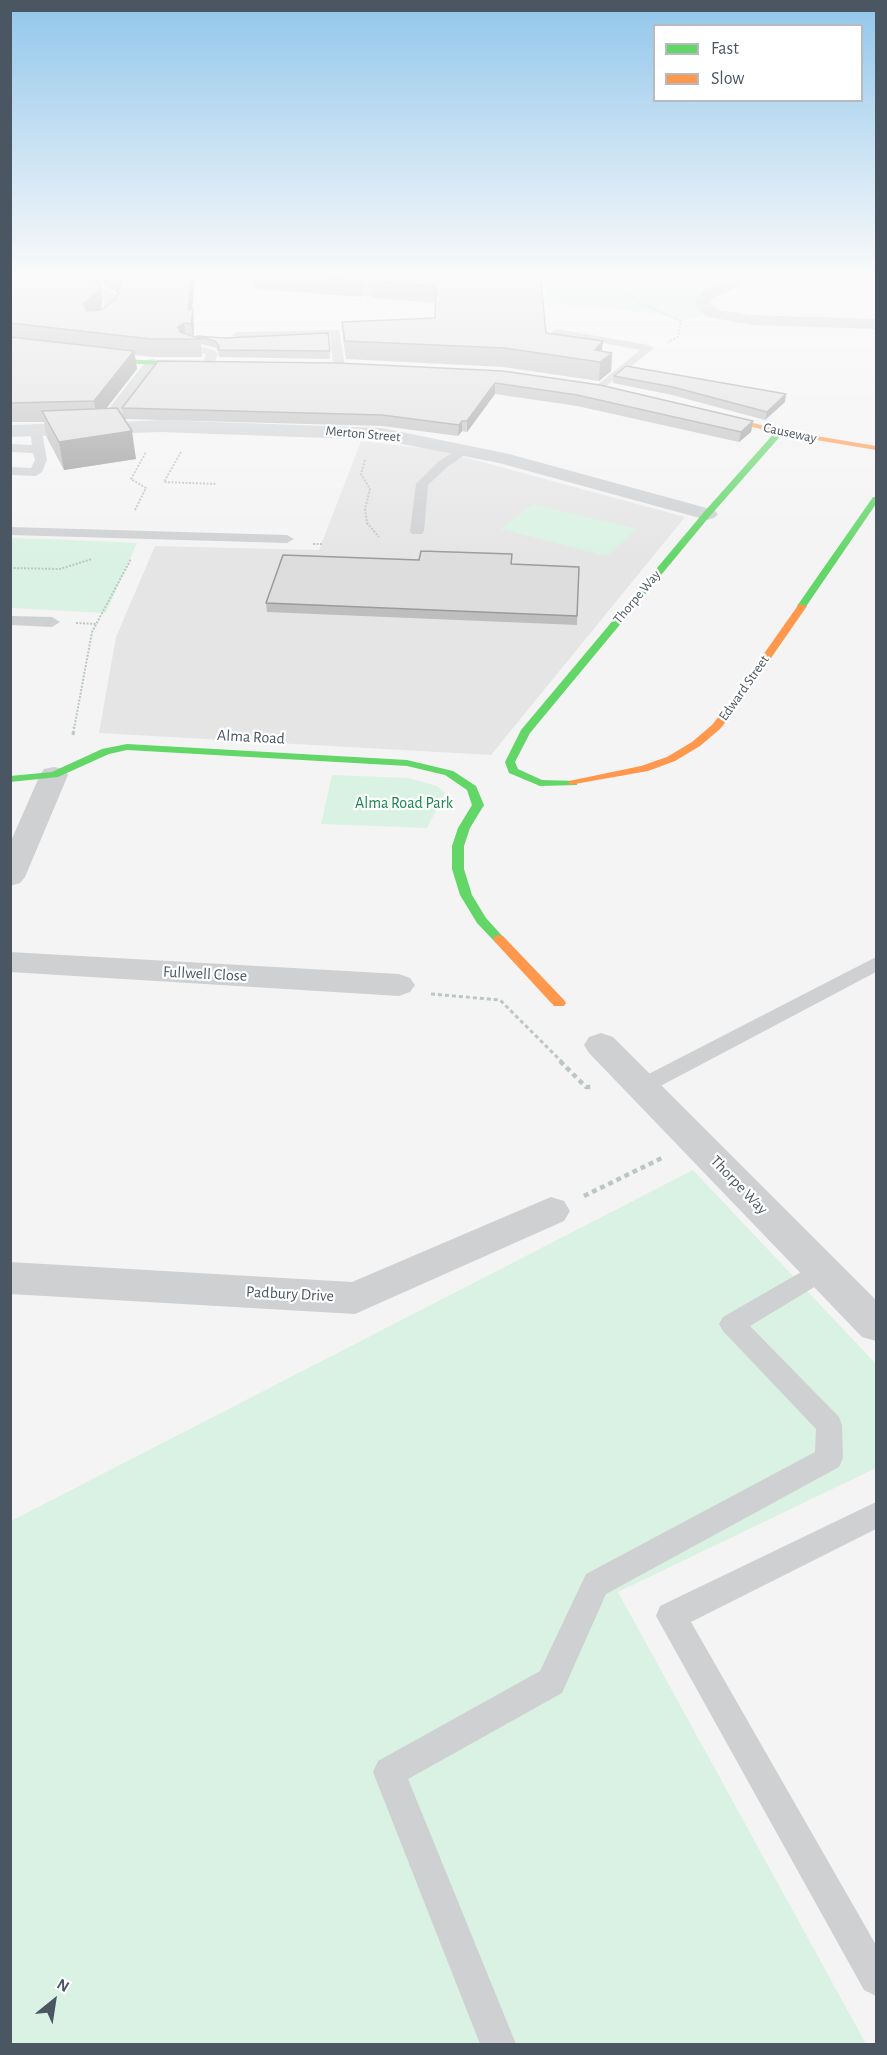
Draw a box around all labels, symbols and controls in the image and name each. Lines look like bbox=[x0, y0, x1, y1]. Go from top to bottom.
legend bbox=[653, 24, 863, 102]
text: Fast bbox=[711, 40, 739, 58]
text: Slow bbox=[711, 70, 744, 88]
street label: Causeway bbox=[762, 419, 818, 447]
street label: Merton Street bbox=[325, 422, 401, 446]
street label: Thorpe Way bbox=[610, 567, 664, 627]
street label: Edward Street bbox=[715, 652, 773, 724]
street label: Alma Road bbox=[217, 726, 285, 748]
park label: Alma Road Park bbox=[355, 793, 453, 813]
street label: Fullwell Close bbox=[162, 962, 248, 986]
street label: Thorpe Way bbox=[706, 1152, 772, 1218]
street label: Padbury Drive bbox=[246, 1282, 334, 1306]
north arrow bbox=[24, 1971, 84, 2031]
text: N bbox=[54, 1976, 72, 1995]

